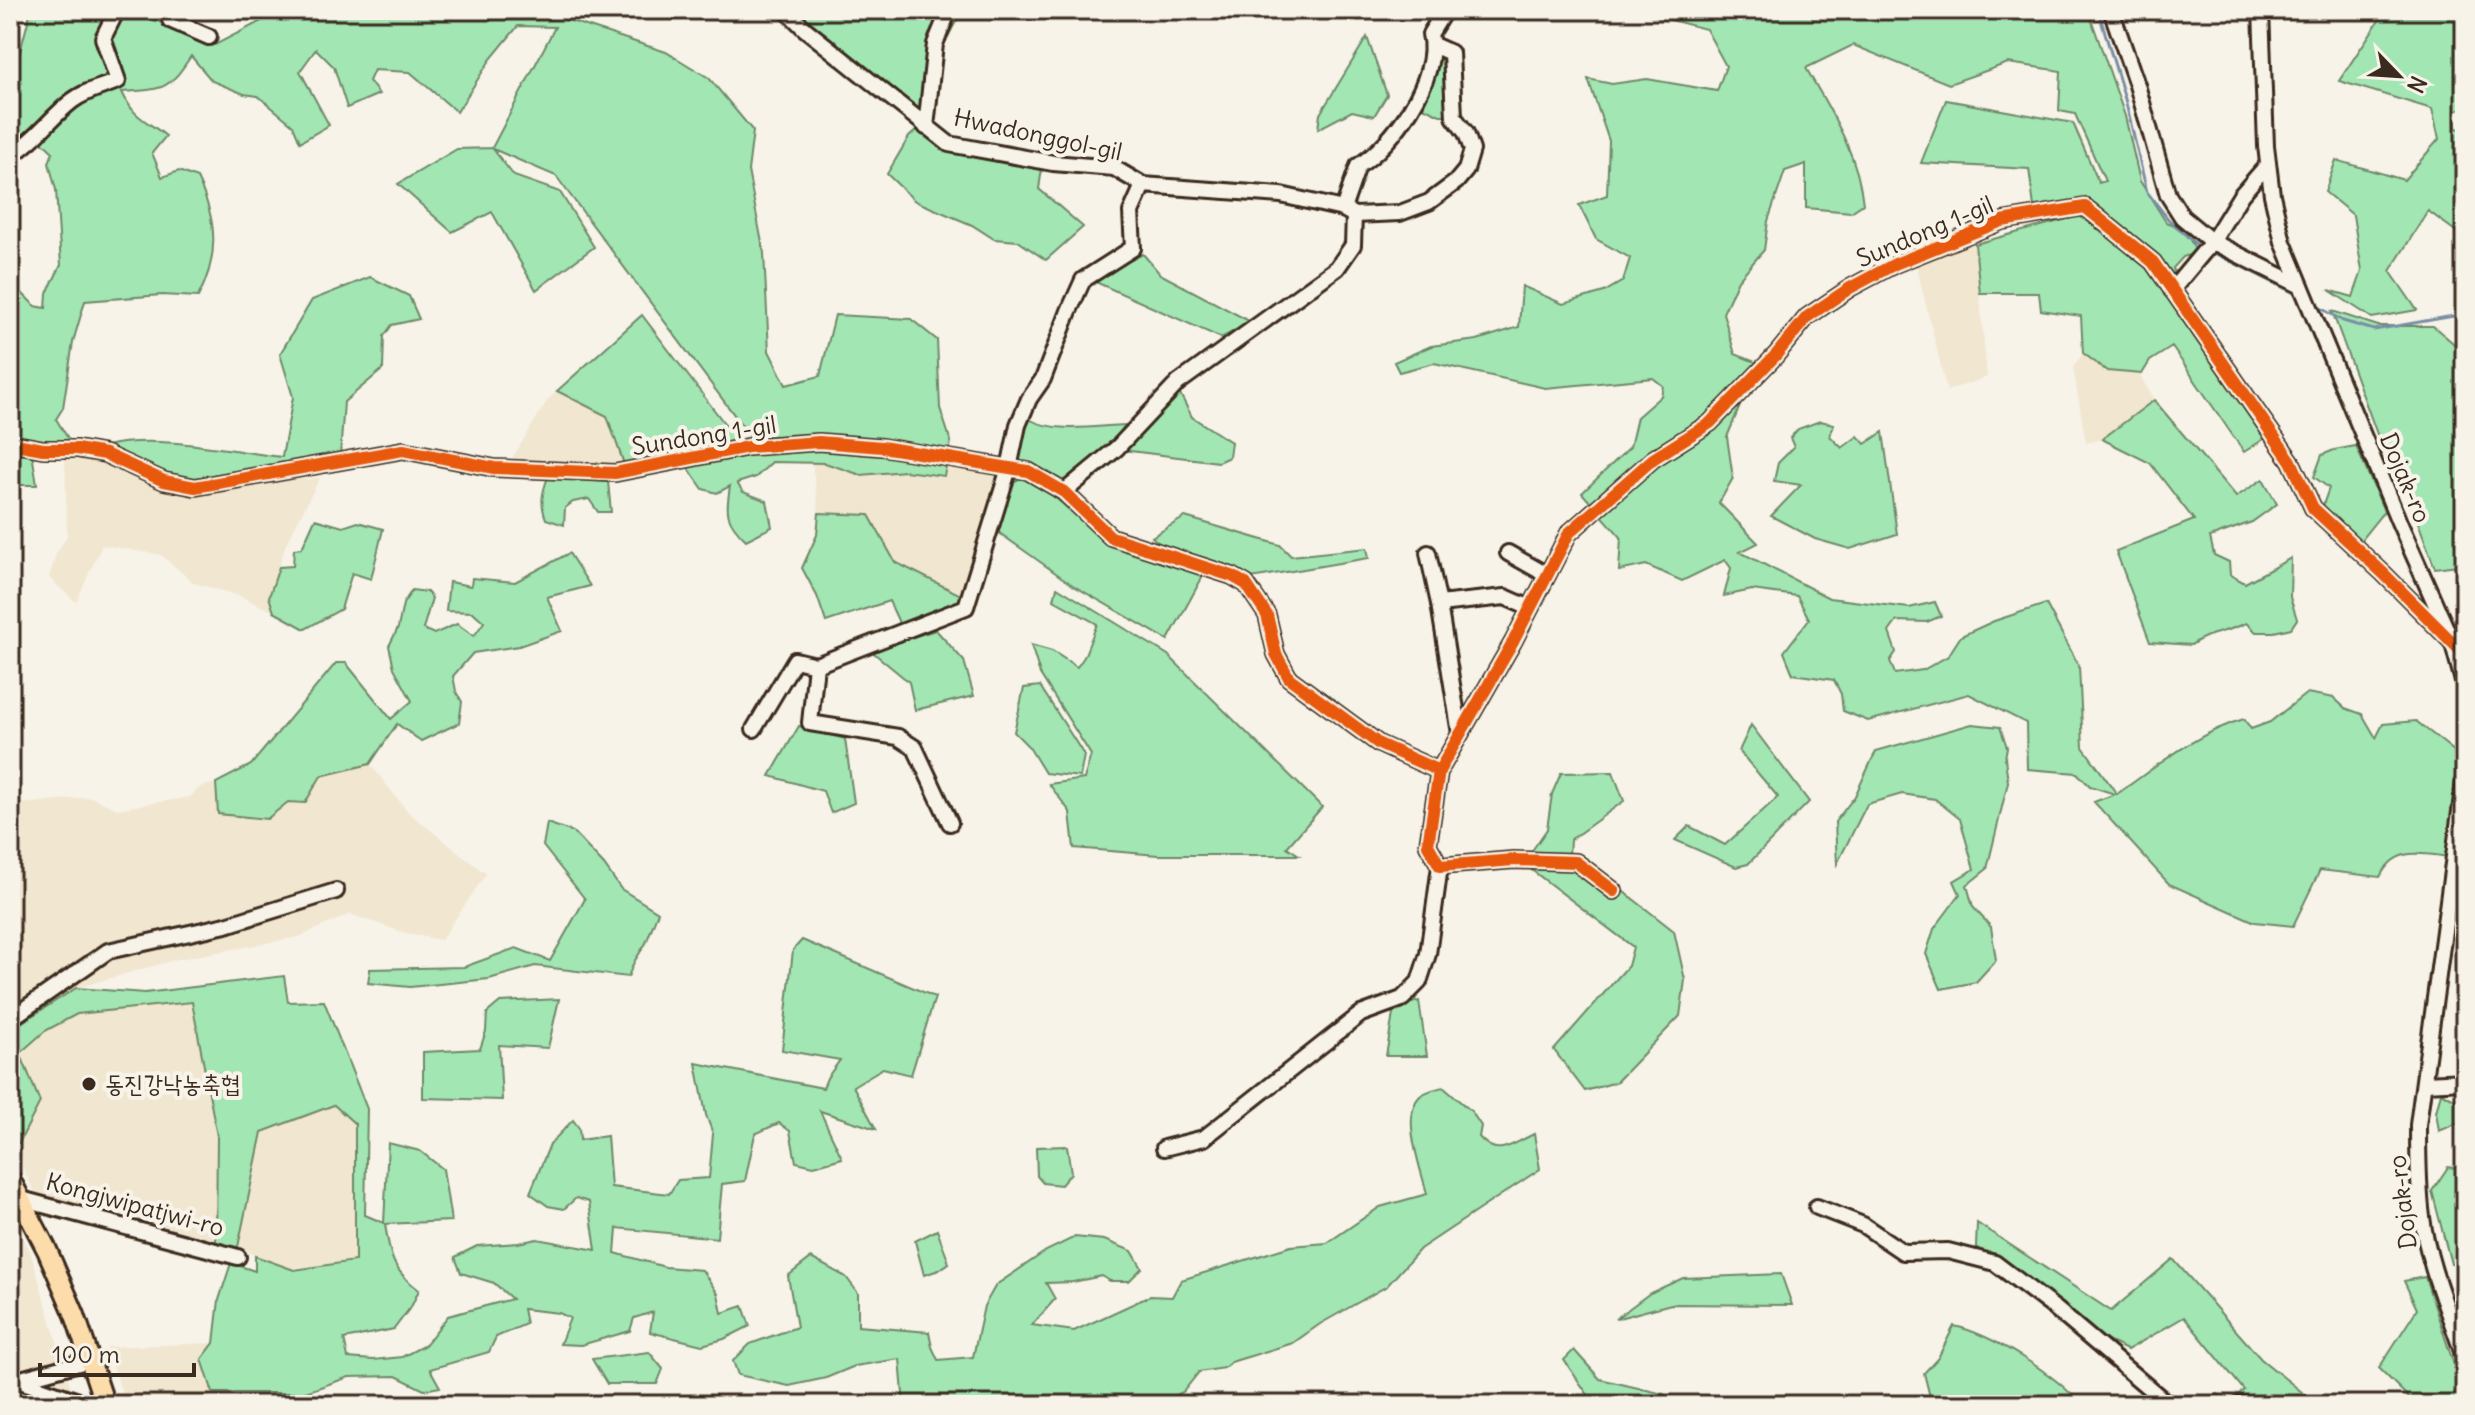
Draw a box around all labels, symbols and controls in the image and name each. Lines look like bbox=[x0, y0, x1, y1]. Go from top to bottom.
north arrow bbox=[2359, 36, 2439, 116]
text: N bbox=[2401, 72, 2433, 97]
street label: Hwadonggol-gil bbox=[951, 102, 1125, 166]
street label: Sundong 1-gil bbox=[1852, 189, 1998, 273]
street label: Sundong 1-gil bbox=[629, 409, 778, 461]
street label: Dojak-ro bbox=[2374, 428, 2438, 527]
place label: 동진강낙농축협 bbox=[105, 1068, 240, 1098]
marker: 동진강낙농축협 bbox=[80, 1075, 98, 1093]
street label: Dojak-ro bbox=[2381, 1153, 2423, 1251]
street label: Kongjwipatjwi-ro bbox=[43, 1166, 228, 1242]
scale bar bbox=[40, 1327, 194, 1377]
text: 100 m bbox=[52, 1339, 120, 1369]

